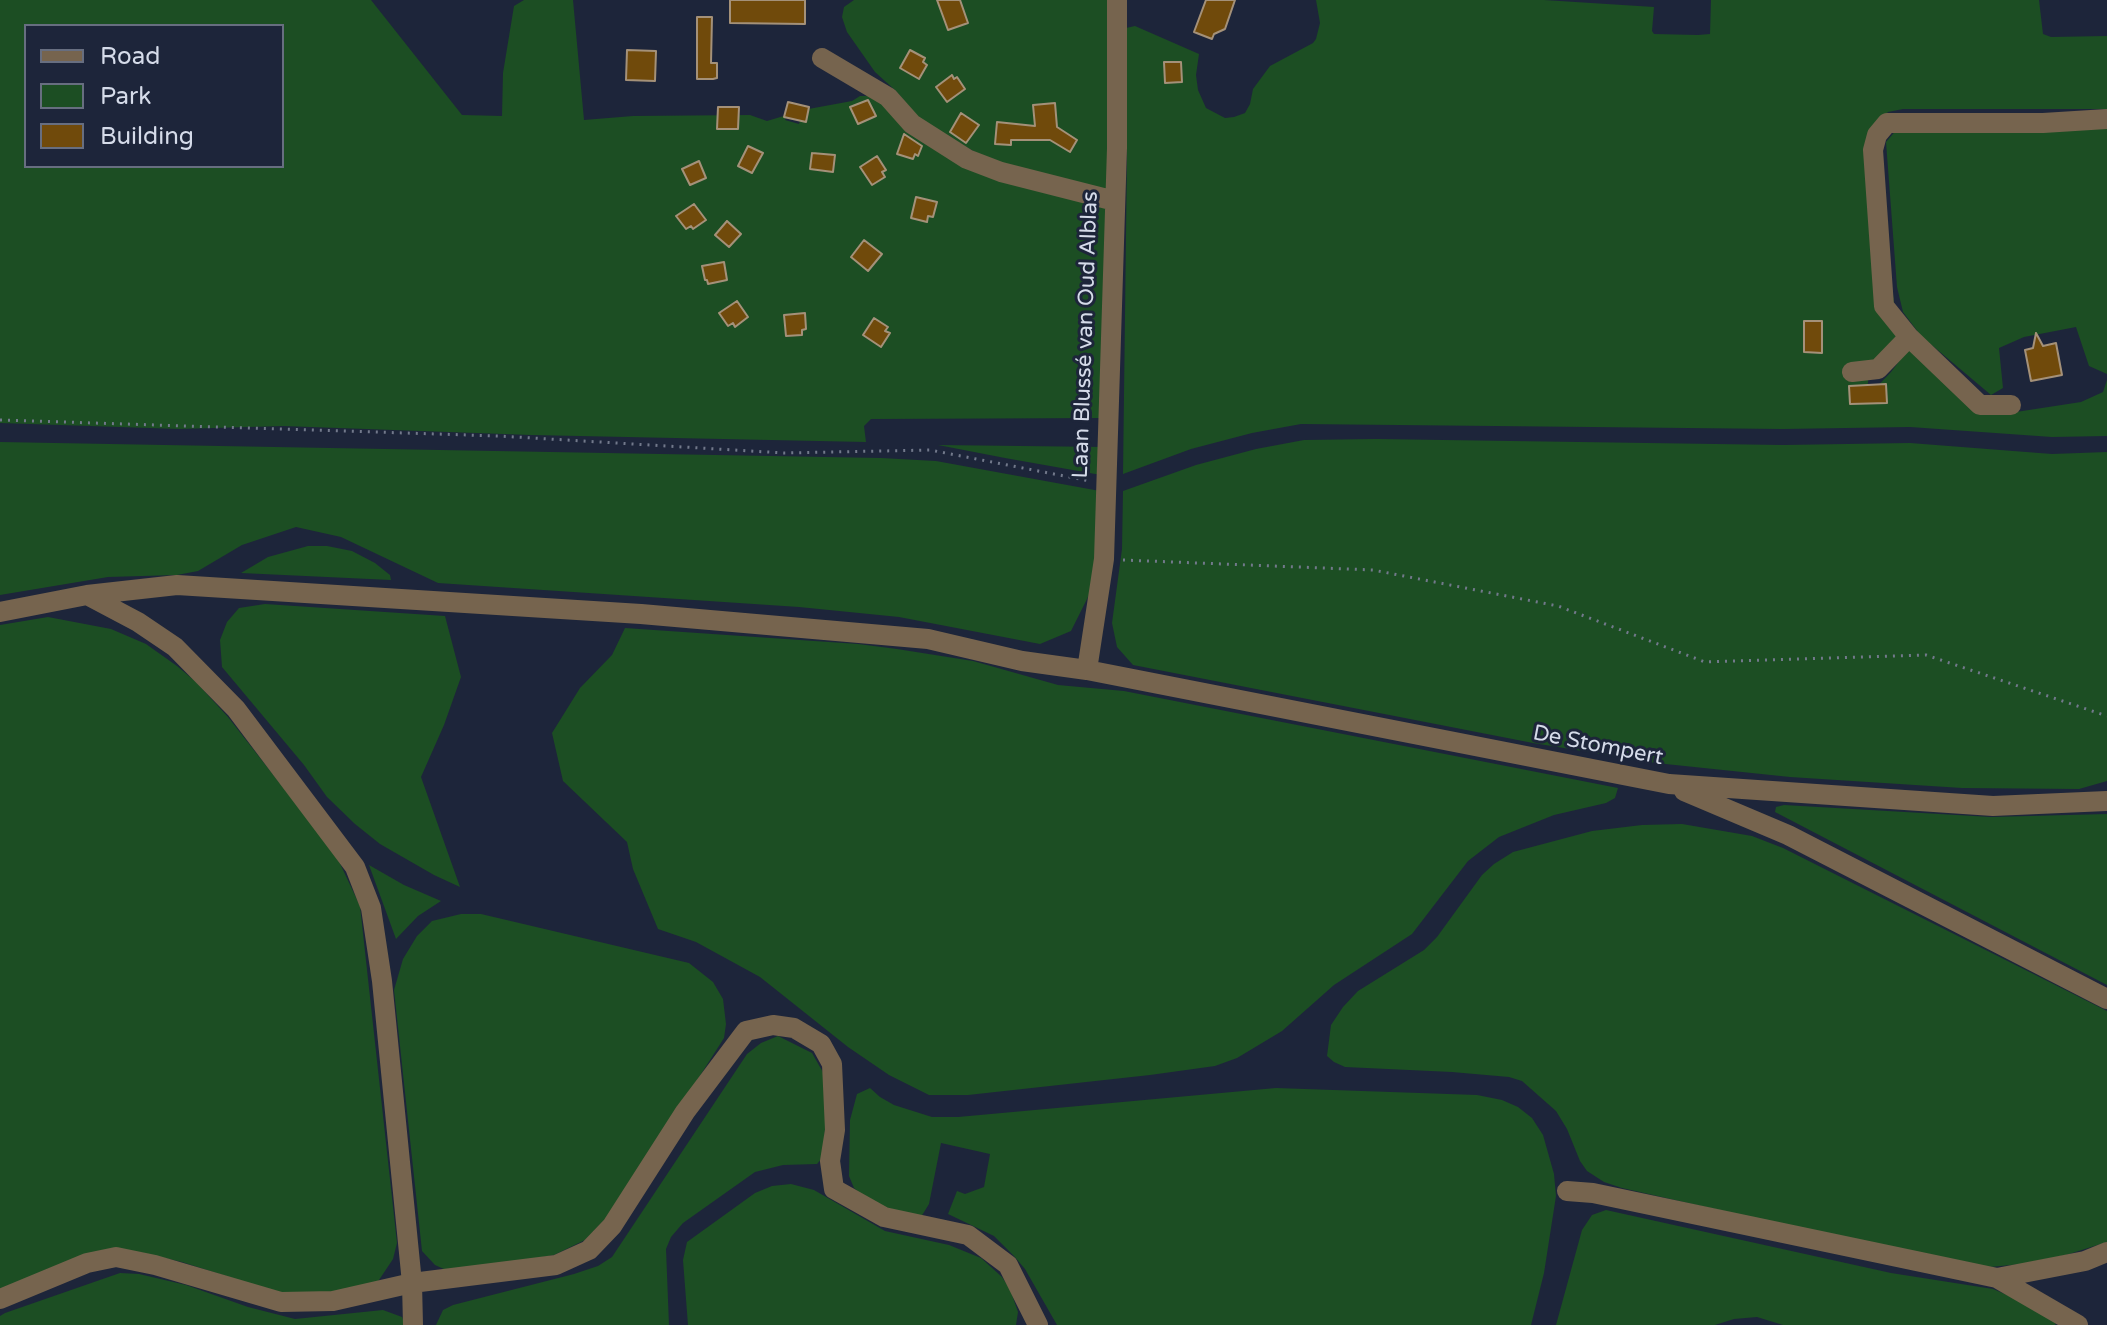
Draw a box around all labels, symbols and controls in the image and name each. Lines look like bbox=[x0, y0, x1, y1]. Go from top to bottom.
legend bbox=[24, 24, 284, 168]
text: Road bbox=[100, 42, 160, 71]
text: Park bbox=[100, 82, 151, 111]
text: Building bbox=[100, 122, 194, 151]
street label: Laan Blussé van Oud Alblas bbox=[1068, 191, 1104, 479]
street label: De Stompert bbox=[1531, 720, 1665, 772]

